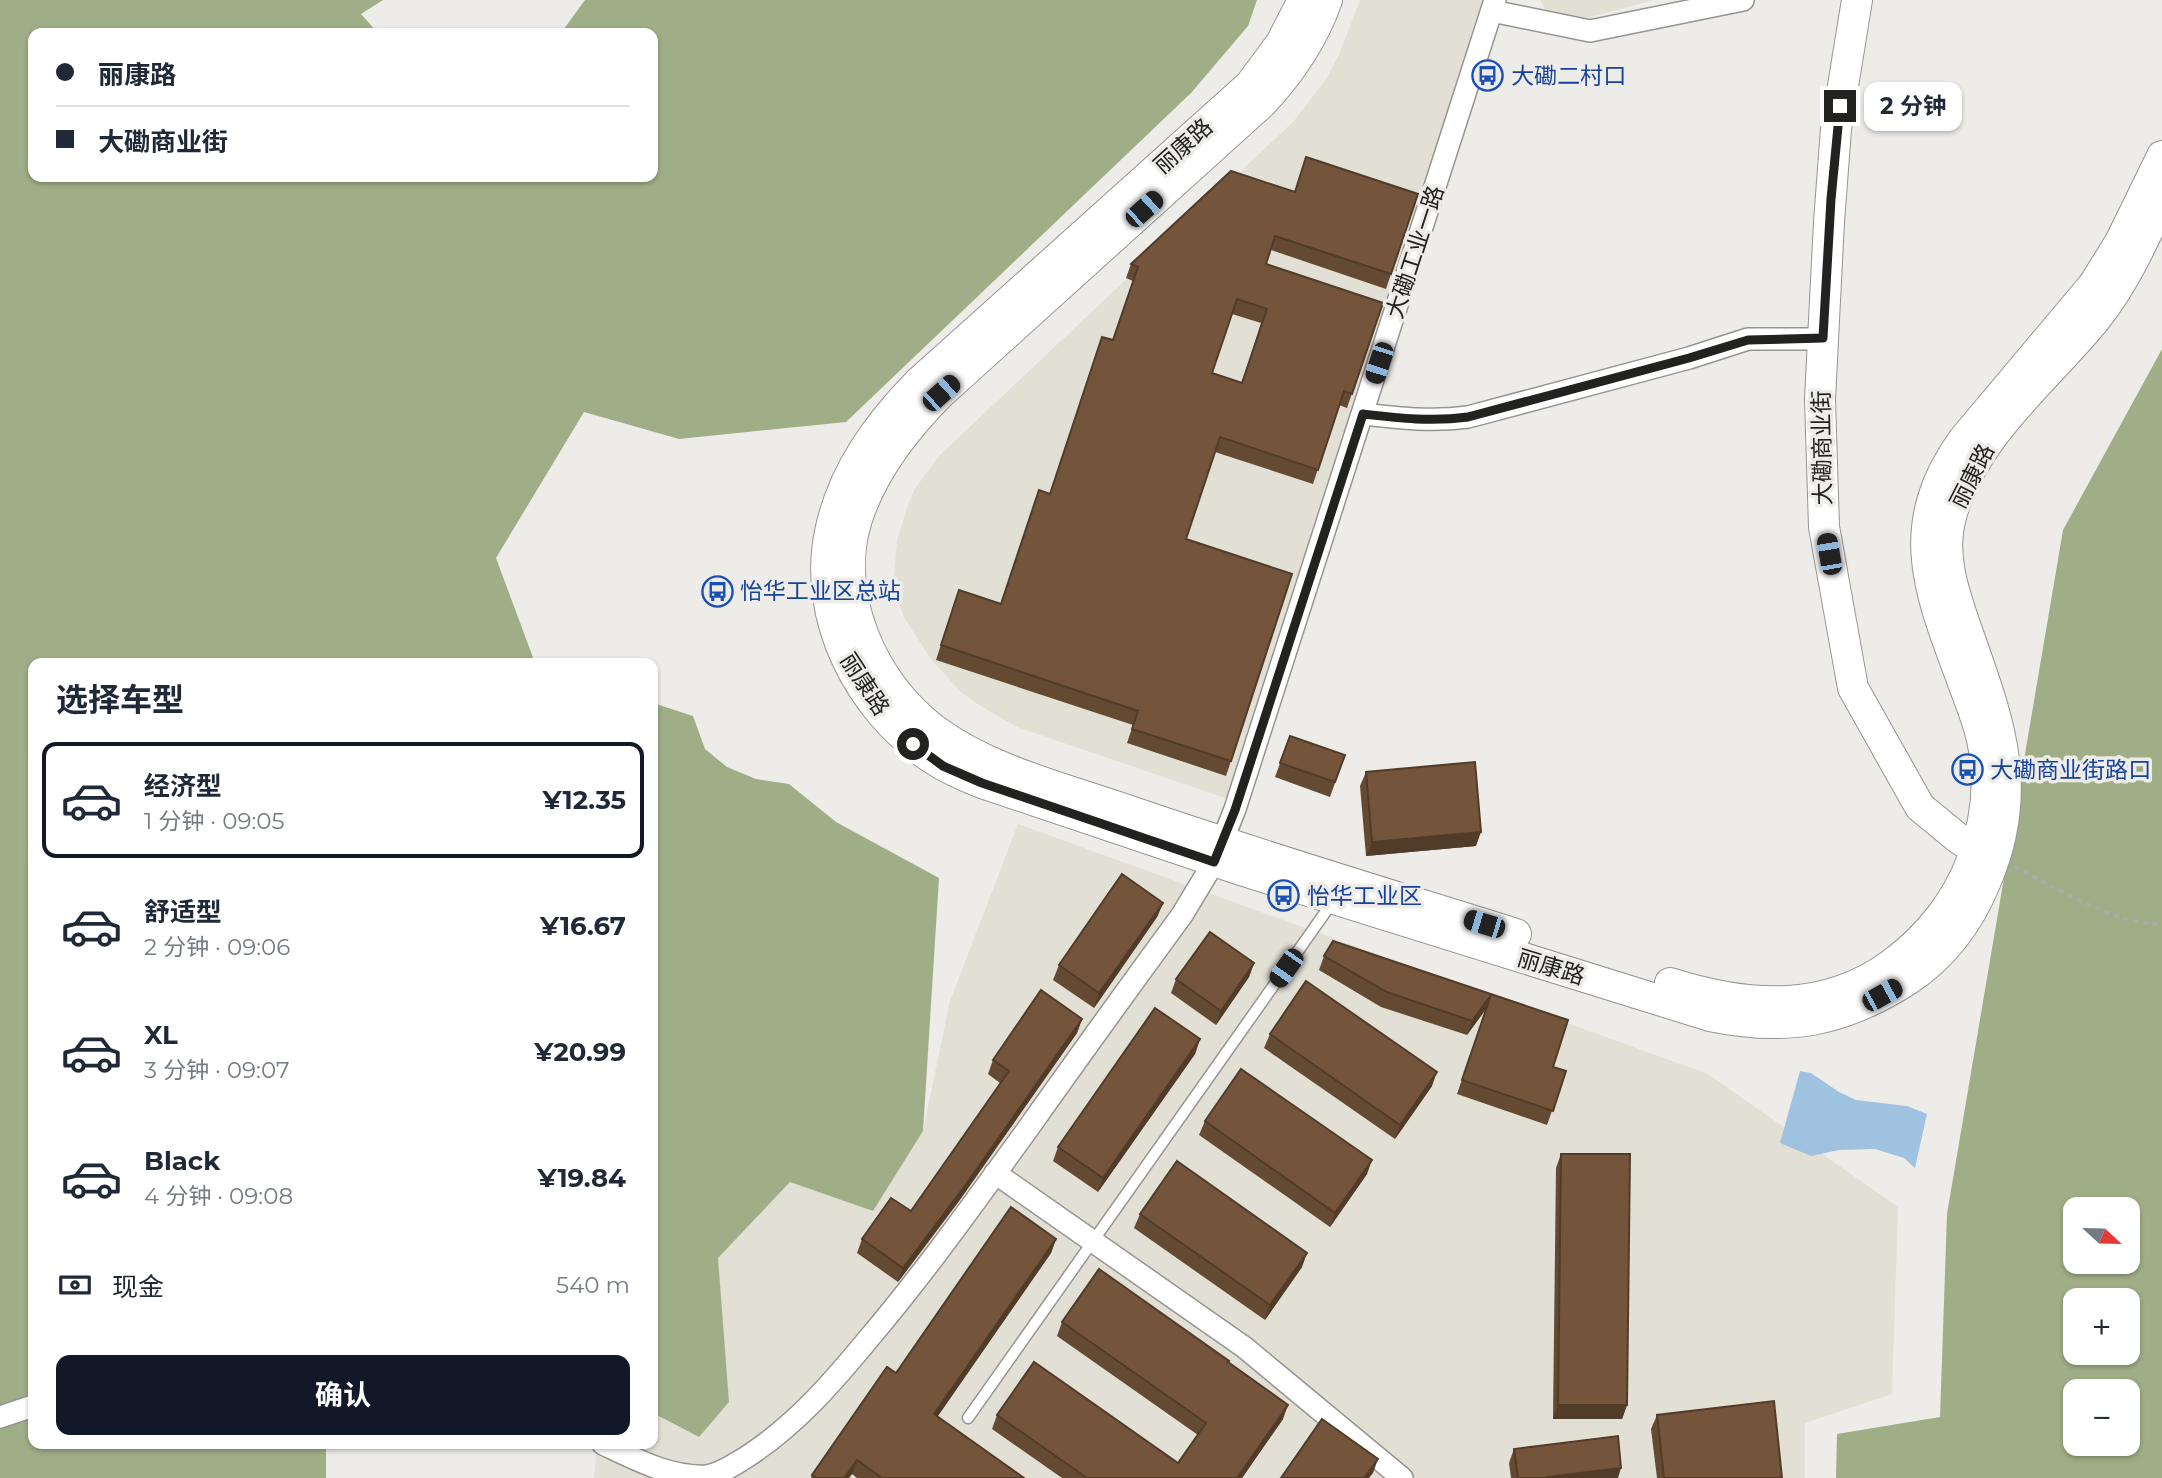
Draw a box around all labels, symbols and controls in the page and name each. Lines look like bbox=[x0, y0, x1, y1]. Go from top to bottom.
text: 丽康路 bbox=[98, 59, 176, 91]
bus stop icon: 大磡二村口 bbox=[1471, 59, 1505, 93]
place label: 大磡二村口 bbox=[1511, 62, 1626, 90]
callout: 2 分钟 bbox=[1864, 82, 1962, 130]
route end bbox=[1824, 90, 1856, 122]
text: 2 分钟 bbox=[1880, 92, 1946, 120]
street label: 丽康路 bbox=[1148, 113, 1218, 179]
text: 大磡商业街 bbox=[98, 126, 228, 158]
street label: 大磡工业一路 bbox=[1380, 182, 1450, 322]
car bbox=[1122, 187, 1167, 231]
car bbox=[1363, 340, 1396, 386]
car bbox=[919, 371, 964, 415]
street label: 大磡商业街 bbox=[1807, 390, 1837, 506]
street label: 丽康路 bbox=[1944, 439, 2000, 513]
car bbox=[1816, 531, 1843, 577]
bus stop icon: 怡华工业区总站 bbox=[700, 574, 734, 608]
place label: 怡华工业区总站 bbox=[740, 577, 901, 605]
street label: 丽康路 bbox=[834, 647, 896, 721]
text: 选择车型 bbox=[56, 680, 184, 719]
route start bbox=[897, 728, 929, 760]
bus stop icon: 大磡商业街路口 bbox=[1950, 753, 1984, 787]
place label: 大磡商业街路口 bbox=[1990, 756, 2151, 784]
icon: car bbox=[60, 769, 123, 832]
text: 经济型 bbox=[144, 770, 222, 802]
text: ¥12.35 bbox=[543, 784, 626, 816]
text: 1 分钟 · 09:05 bbox=[144, 807, 285, 835]
bus stop icon: 怡华工业区 bbox=[1267, 879, 1301, 913]
place label: 怡华工业区 bbox=[1307, 882, 1422, 910]
icon: car bbox=[60, 895, 123, 958]
text: 舒适型 bbox=[144, 896, 222, 928]
car bbox=[1461, 908, 1508, 940]
text: ¥16.67 bbox=[540, 910, 626, 942]
text: 2 分钟 · 09:06 bbox=[144, 933, 290, 961]
street label: 丽康路 bbox=[1514, 944, 1588, 990]
car bbox=[1266, 945, 1307, 991]
car bbox=[1859, 976, 1906, 1014]
text: XL bbox=[144, 1019, 178, 1051]
icon: car bbox=[60, 1021, 123, 1084]
text: ¥20.99 bbox=[534, 1036, 626, 1068]
text: 3 分钟 · 09:07 bbox=[144, 1056, 290, 1084]
text: Black bbox=[144, 1145, 220, 1177]
icon: car bbox=[60, 1147, 123, 1210]
text: ¥19.84 bbox=[538, 1162, 626, 1194]
text: 4 分钟 · 09:08 bbox=[144, 1182, 293, 1210]
north arrow bbox=[2063, 1197, 2140, 1274]
map controls bbox=[2063, 1197, 2140, 1456]
icon: cash bbox=[56, 1266, 94, 1304]
text: 现金 bbox=[112, 1271, 164, 1303]
text: 540 m bbox=[556, 1271, 630, 1299]
button: + bbox=[2063, 1288, 2140, 1365]
button: 确认 bbox=[56, 1355, 630, 1435]
button: − bbox=[2063, 1379, 2140, 1456]

